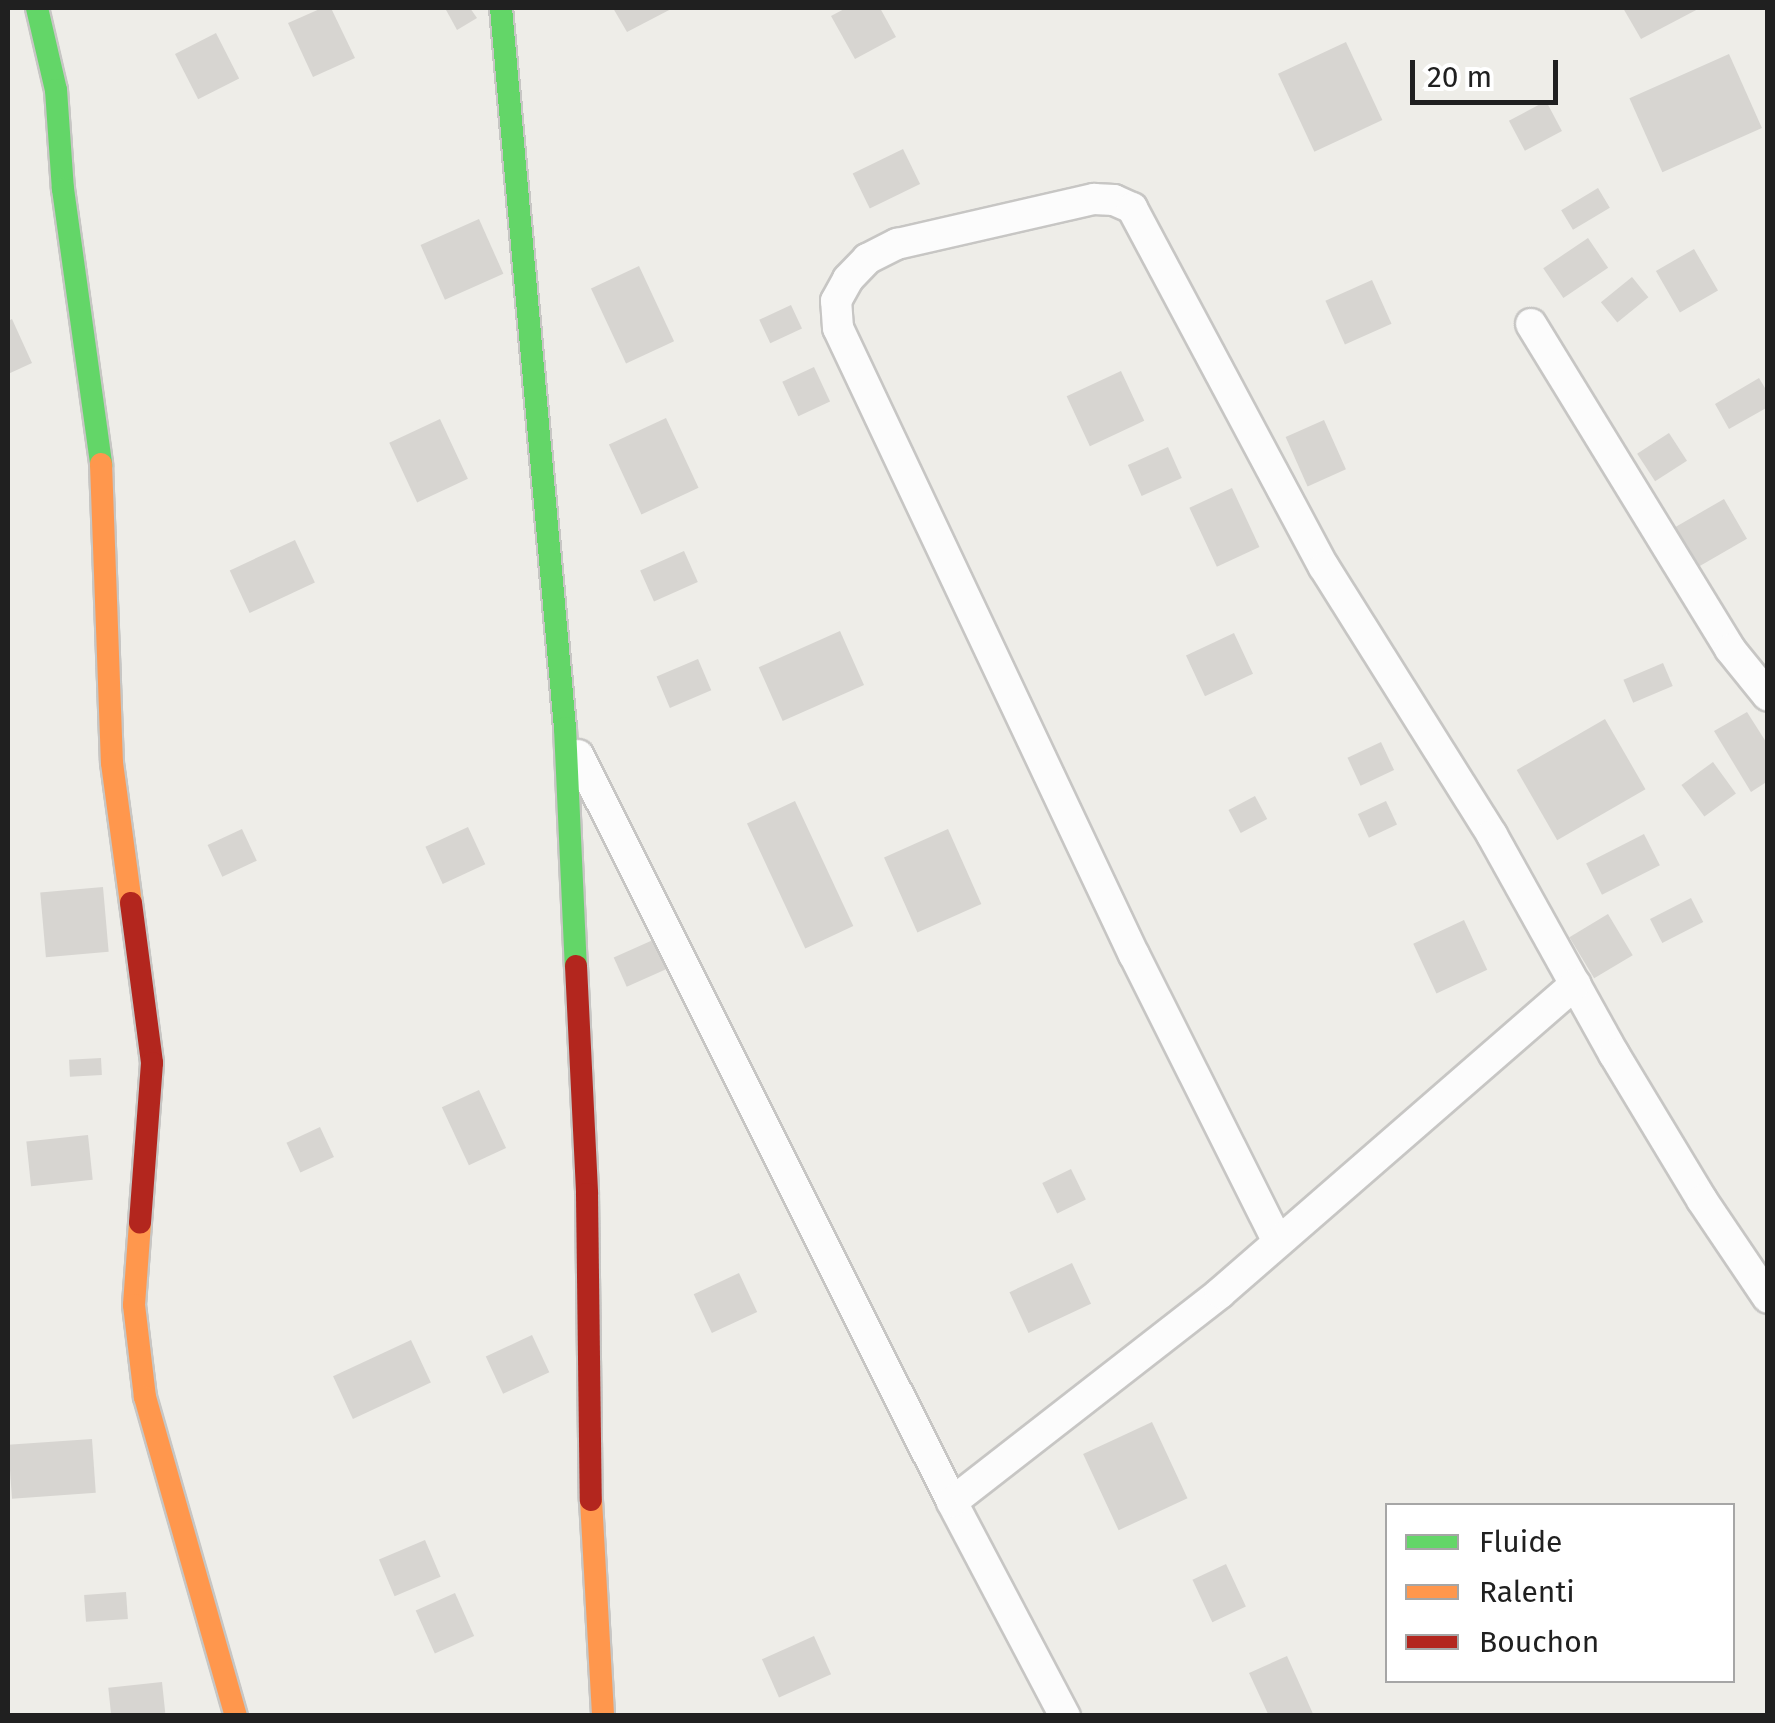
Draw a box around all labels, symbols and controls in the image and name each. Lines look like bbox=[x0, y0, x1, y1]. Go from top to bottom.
scale bar bbox=[1415, 40, 1562, 102]
text: 20 m bbox=[1427, 59, 1492, 95]
legend bbox=[1385, 1503, 1735, 1683]
text: Fluide bbox=[1479, 1524, 1562, 1560]
text: Ralenti bbox=[1479, 1574, 1575, 1610]
text: Bouchon bbox=[1479, 1624, 1599, 1660]

